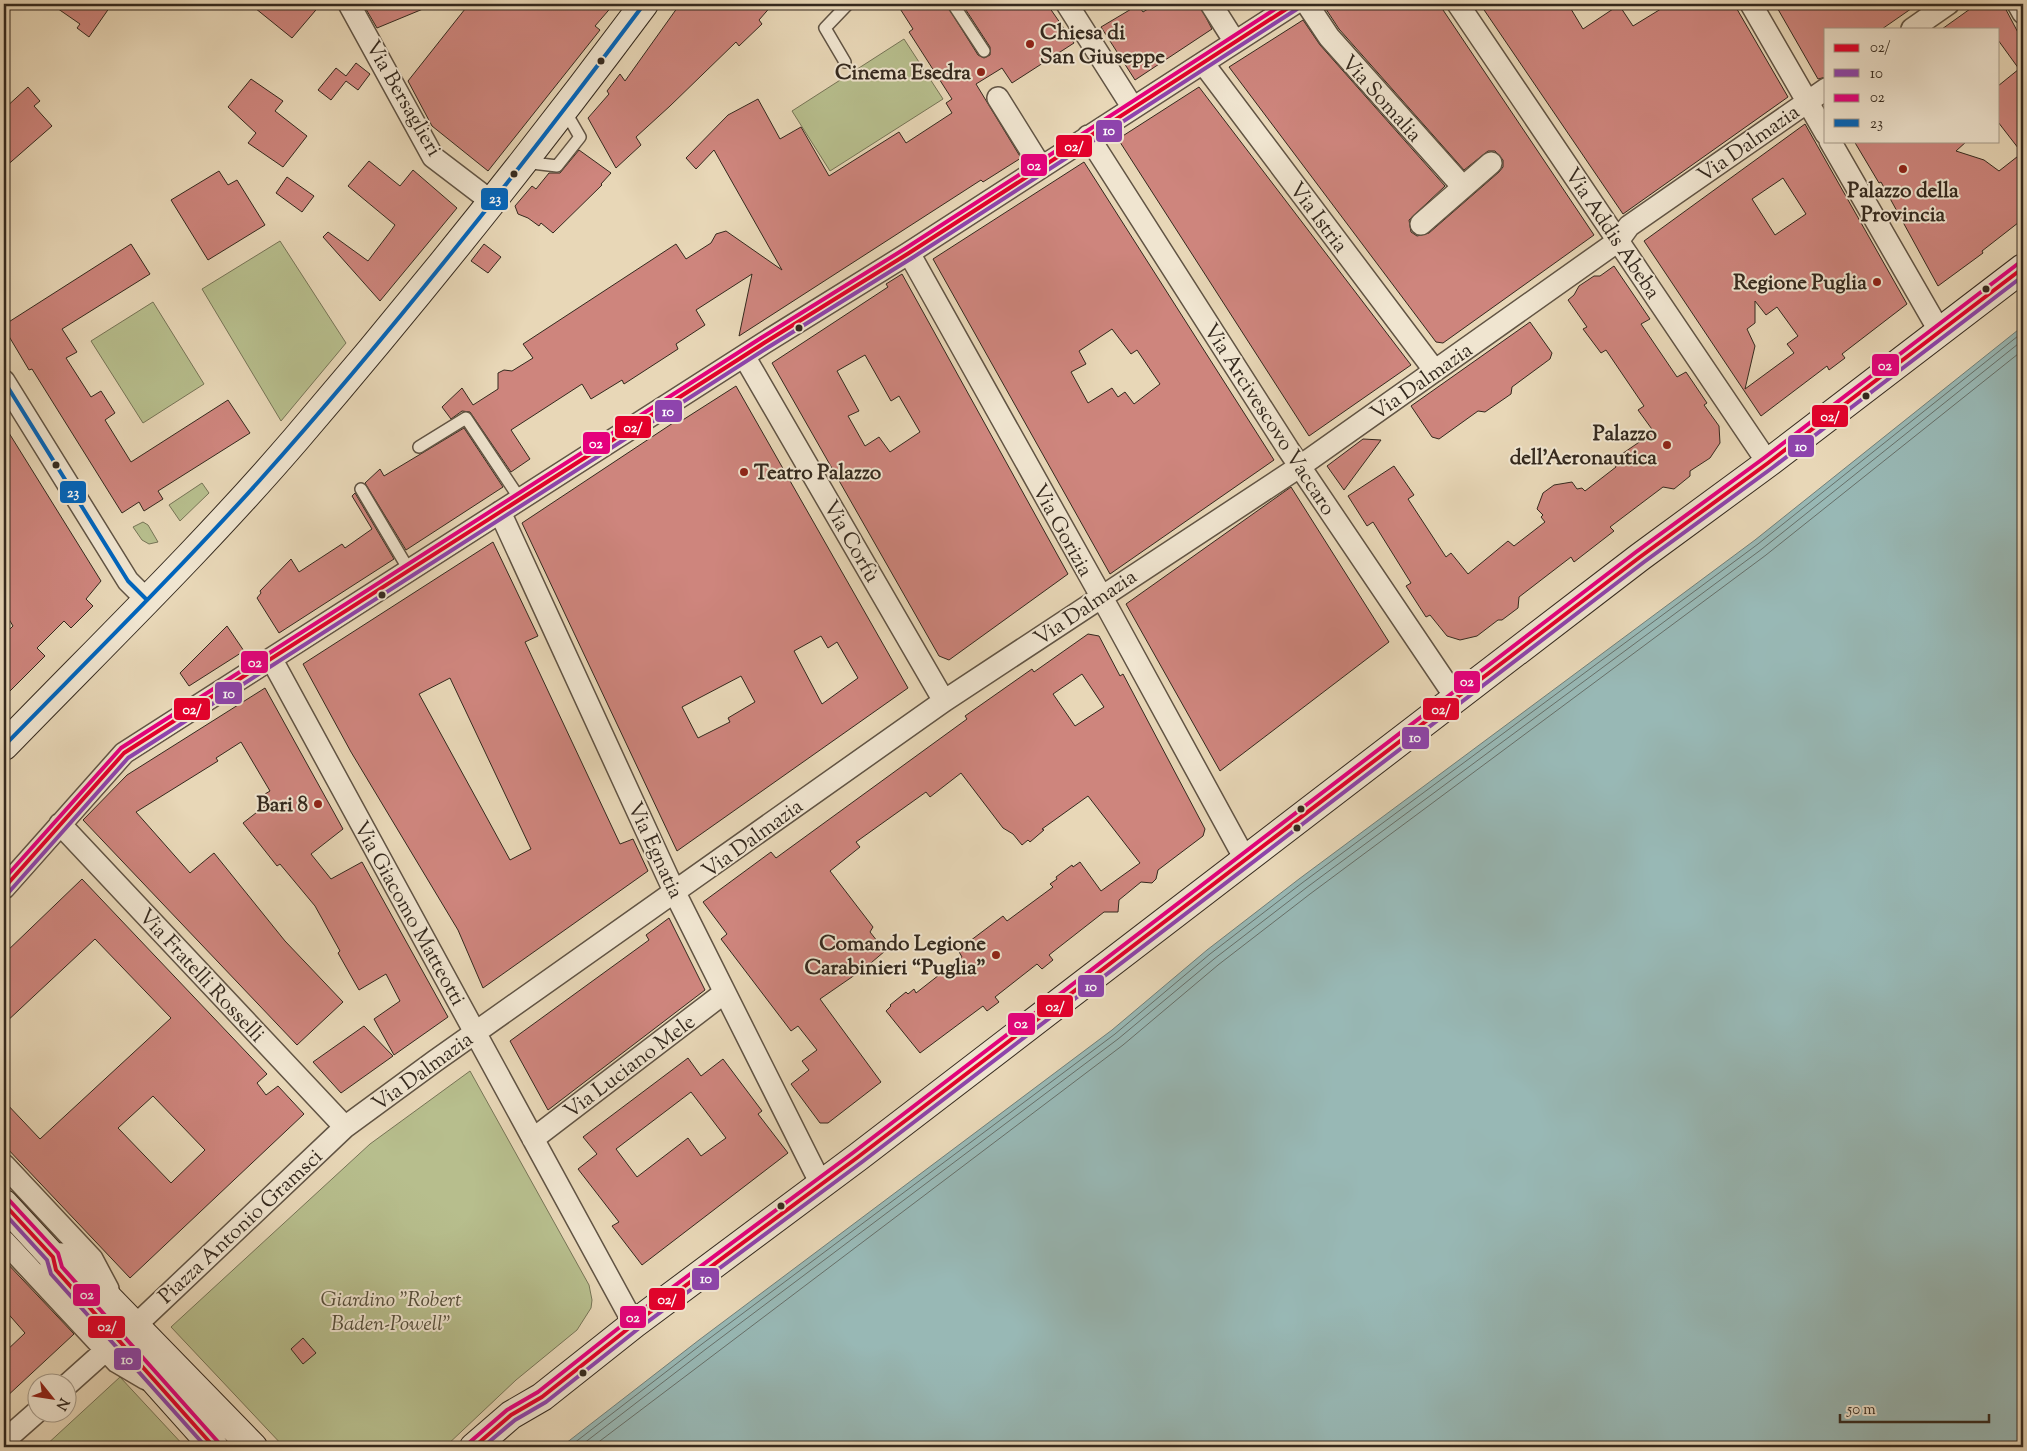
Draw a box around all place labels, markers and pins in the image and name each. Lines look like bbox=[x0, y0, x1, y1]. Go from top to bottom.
place label: Chiesa di San Giuseppe bbox=[1040, 19, 1165, 73]
marker: Chiesa di San Giuseppe bbox=[1024, 38, 1036, 50]
unlabelled marker bbox=[596, 56, 606, 66]
place label: Cinema Esedra bbox=[835, 59, 971, 89]
marker: Cinema Esedra bbox=[975, 66, 987, 78]
marker: Palazzo della Provincia bbox=[1897, 163, 1909, 175]
unlabelled marker bbox=[509, 169, 519, 179]
place label: Palazzo della Provincia bbox=[1847, 177, 1959, 231]
place label: Regione Puglia bbox=[1733, 269, 1867, 299]
marker: Regione Puglia bbox=[1871, 276, 1883, 288]
unlabelled marker bbox=[1981, 284, 1991, 294]
unlabelled marker bbox=[794, 323, 804, 333]
unlabelled marker bbox=[1861, 391, 1871, 401]
place label: Palazzo dell'Aeronautica bbox=[1510, 420, 1658, 474]
marker: Palazzo dell'Aeronautica bbox=[1661, 439, 1673, 451]
place label: Teatro Palazzo bbox=[754, 459, 882, 489]
unlabelled marker bbox=[51, 460, 61, 470]
marker: Teatro Palazzo bbox=[738, 466, 750, 478]
unlabelled marker bbox=[377, 590, 387, 600]
place label: Bari 8 bbox=[257, 791, 308, 821]
marker: Bari 8 bbox=[312, 798, 324, 810]
unlabelled marker bbox=[1296, 804, 1306, 814]
unlabelled marker bbox=[1292, 823, 1302, 833]
place label: Comando Legione Carabinieri “Puglia” bbox=[804, 930, 986, 984]
marker: Comando Legione Carabinieri “Puglia” bbox=[990, 949, 1002, 961]
unlabelled marker bbox=[776, 1201, 786, 1211]
unlabelled marker bbox=[578, 1368, 588, 1378]

